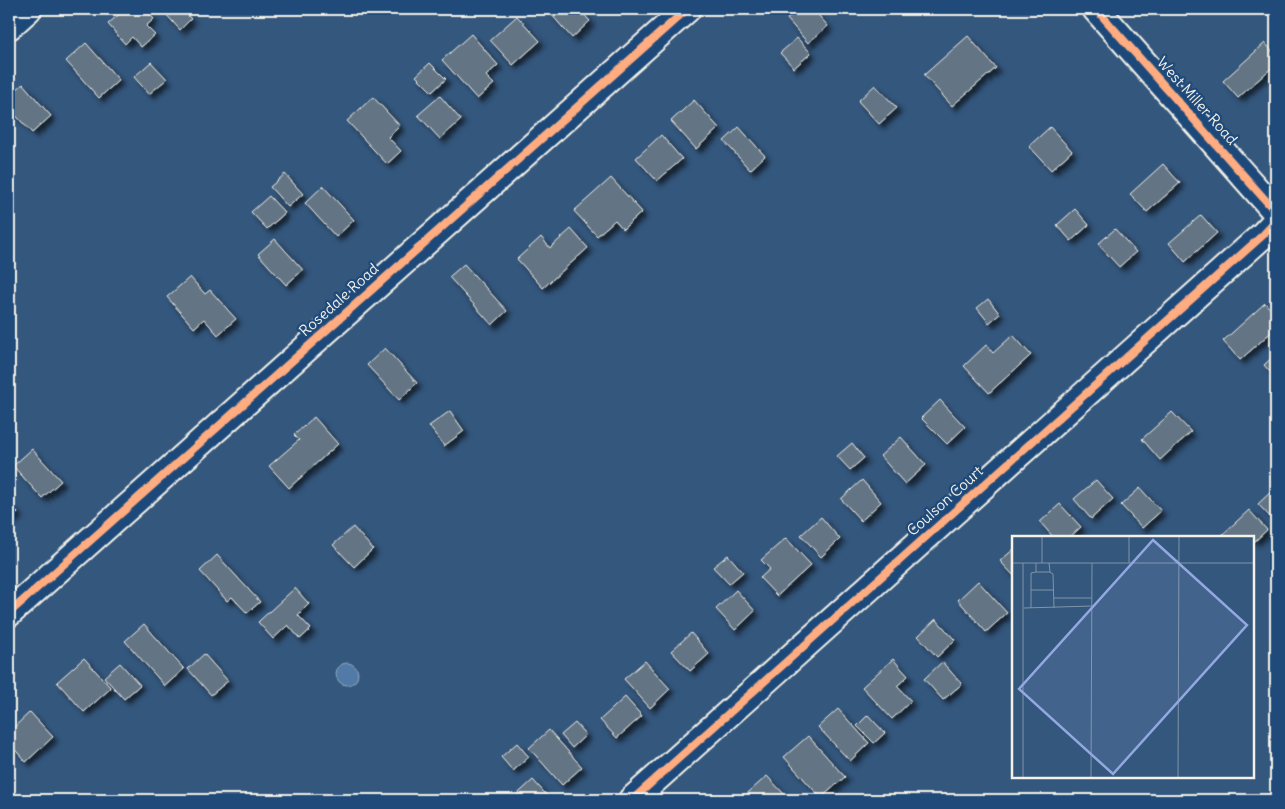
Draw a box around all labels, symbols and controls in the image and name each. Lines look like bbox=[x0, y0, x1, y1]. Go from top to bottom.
street label: West Miller Road bbox=[1153, 53, 1242, 149]
street label: Rosedale Road bbox=[295, 259, 382, 340]
street label: Coulson Court bbox=[903, 461, 987, 540]
inset map bbox=[1012, 536, 1255, 779]

